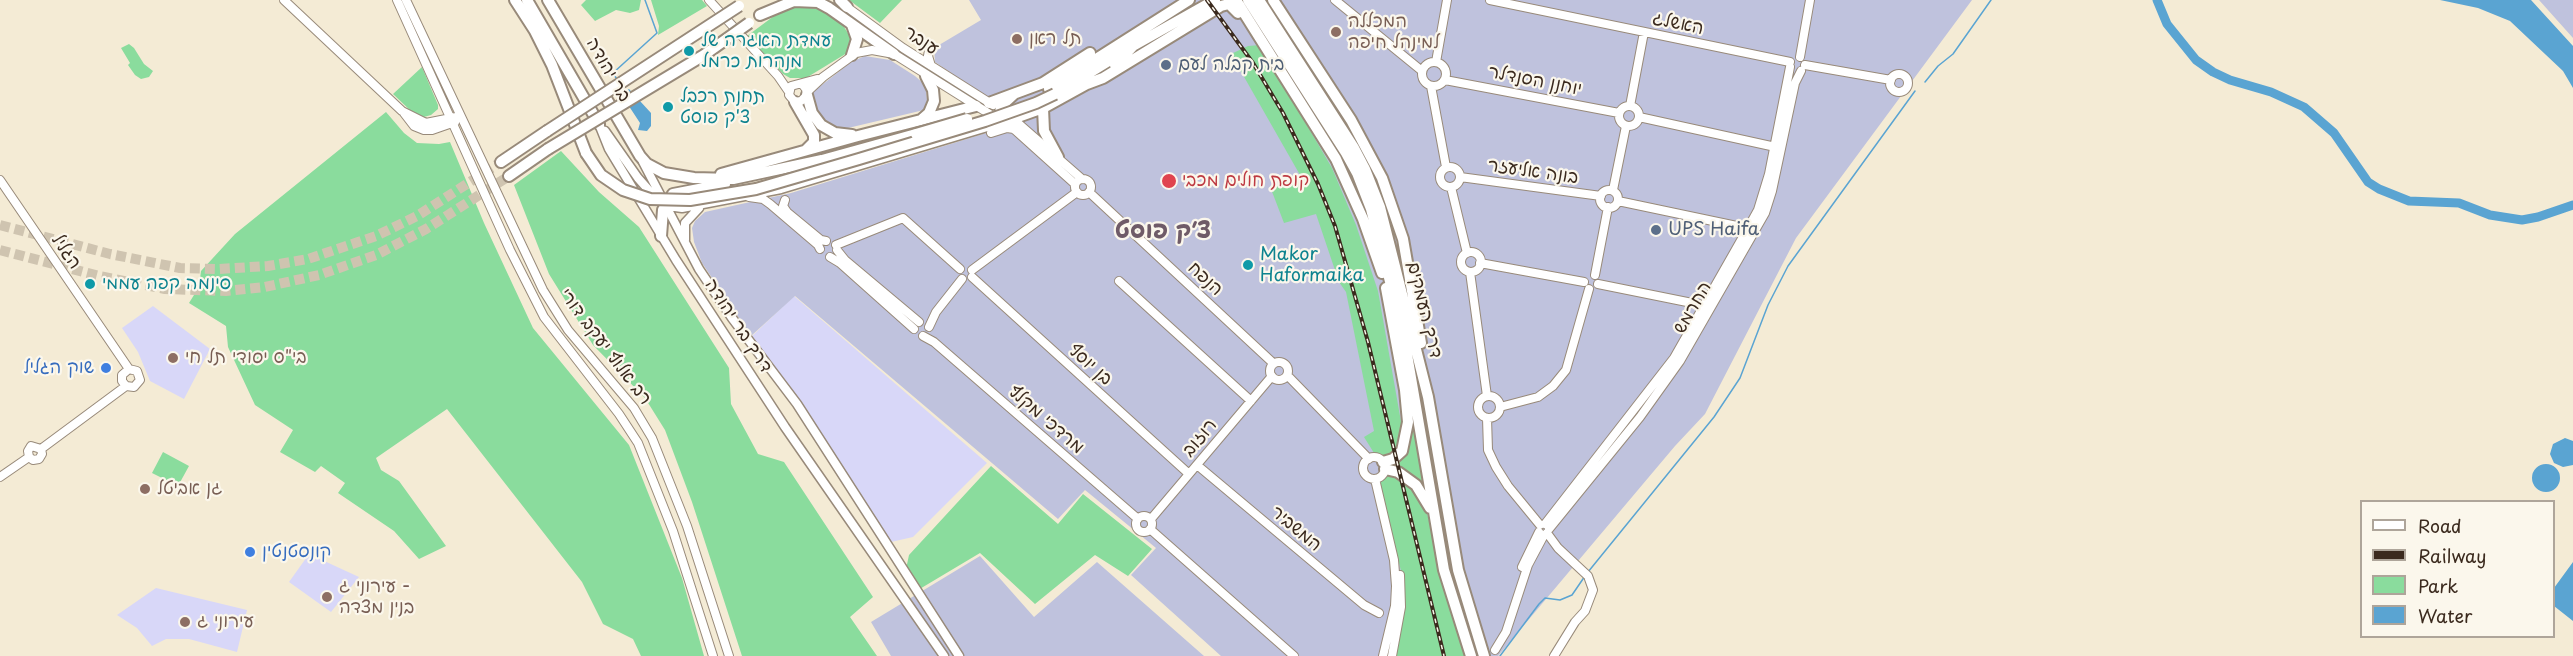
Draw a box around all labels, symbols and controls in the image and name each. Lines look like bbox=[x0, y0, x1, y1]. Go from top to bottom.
street label: האשלג bbox=[1650, 8, 1706, 40]
place label: המכללה למינהל חיפה bbox=[1348, 11, 1440, 54]
street label: ענבר bbox=[900, 22, 942, 60]
marker: המכללה למינהל חיפה bbox=[1329, 25, 1343, 39]
place label: תל ראן bbox=[1029, 28, 1081, 50]
place label: עמדת האגרה של מנהרות כרמל bbox=[701, 30, 831, 72]
marker: תל ראן bbox=[1010, 32, 1024, 46]
street label: בר יהודה bbox=[581, 34, 635, 106]
marker: עמדת האגרה של מנהרות כרמל bbox=[682, 44, 696, 58]
place label: בית קבלה לעם bbox=[1178, 54, 1284, 76]
marker: בית קבלה לעם bbox=[1159, 58, 1173, 72]
street label: יוחנן הסנדלר bbox=[1486, 61, 1584, 101]
place label: תחנת רכבל צ'ק פוסט bbox=[680, 86, 765, 128]
marker: תחנת רכבל צ'ק פוסט bbox=[661, 100, 675, 114]
street label: בונה אליעזר bbox=[1486, 155, 1580, 189]
place label: קופת חולים מכבי bbox=[1182, 170, 1309, 192]
marker: קופת חולים מכבי bbox=[1160, 172, 1178, 190]
district label: צ׳ק פוסט bbox=[1115, 217, 1211, 245]
place label: UPS Haifa bbox=[1668, 219, 1759, 241]
marker: UPS Haifa bbox=[1649, 223, 1663, 237]
street label: הגליל bbox=[47, 230, 85, 274]
place label: Makor Haformaika bbox=[1260, 244, 1364, 286]
street label: הנפח bbox=[1183, 257, 1227, 301]
marker: Makor Haformaika bbox=[1241, 258, 1255, 272]
street label: דרך העמקים bbox=[1402, 259, 1446, 361]
place label: סינמה קפה עממי bbox=[102, 273, 231, 295]
street label: דרך בר יהודה bbox=[700, 275, 776, 377]
marker: סינמה קפה עממי bbox=[83, 277, 97, 291]
street label: החרמש bbox=[1669, 278, 1717, 338]
street label: רב אלוף יעקב דורי bbox=[554, 285, 656, 409]
street label: בן יוסף bbox=[1064, 340, 1116, 390]
place label: בי"ס יסודי תל חי bbox=[185, 347, 306, 369]
marker: בי"ס יסודי תל חי bbox=[166, 351, 180, 365]
place label: שוק הגליל bbox=[24, 357, 94, 379]
marker: שוק הגליל bbox=[99, 361, 113, 375]
street label: מרדכי מקלף bbox=[1004, 381, 1088, 459]
street label: רוזוב bbox=[1178, 415, 1222, 461]
place label: גן אביטל bbox=[157, 478, 222, 500]
marker: גן אביטל bbox=[138, 482, 152, 496]
legend bbox=[2360, 500, 2555, 638]
street label: המשביר bbox=[1266, 502, 1326, 556]
text: Road bbox=[2418, 512, 2462, 539]
place label: קונסטנטין bbox=[262, 541, 331, 563]
text: Railway bbox=[2418, 542, 2486, 569]
marker: קונסטנטין bbox=[243, 545, 257, 559]
text: Park bbox=[2418, 572, 2458, 599]
place label: עירוני ג - בנין מצדה bbox=[339, 576, 414, 618]
marker: עירוני ג - בנין מצדה bbox=[320, 590, 334, 604]
text: Water bbox=[2418, 602, 2472, 629]
place label: עירוני ג bbox=[197, 611, 254, 633]
marker: עירוני ג bbox=[178, 615, 192, 629]

